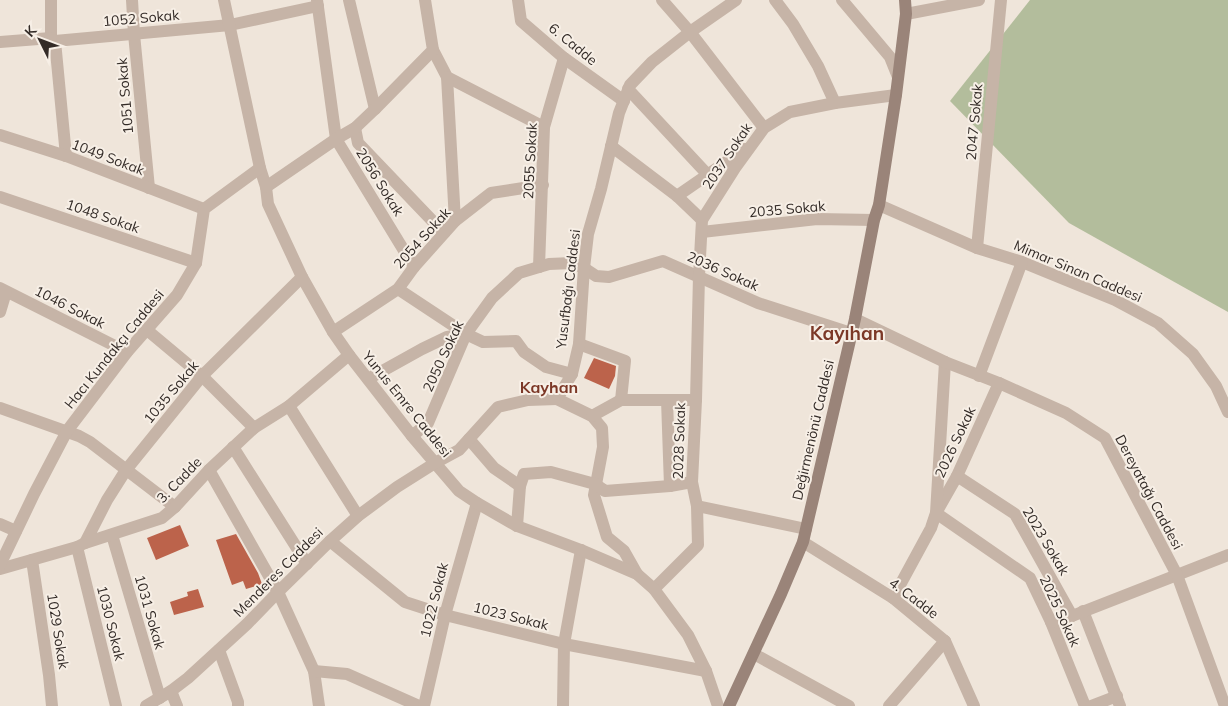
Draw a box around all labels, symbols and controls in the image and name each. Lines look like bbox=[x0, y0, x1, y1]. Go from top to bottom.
street label: 1052 Sokak bbox=[102, 6, 181, 30]
north arrow bbox=[15, 15, 65, 65]
street label: 6. Cadde bbox=[545, 19, 601, 69]
text: K bbox=[21, 21, 41, 41]
street label: 1051 Sokak bbox=[113, 56, 137, 135]
street label: 2047 Sokak bbox=[962, 82, 986, 161]
street label: 2037 Sokak bbox=[698, 119, 756, 193]
street label: 2055 Sokak bbox=[519, 121, 541, 200]
street label: 1049 Sokak bbox=[69, 135, 148, 179]
street label: 2056 Sokak bbox=[352, 145, 408, 220]
street label: 1048 Sokak bbox=[64, 195, 143, 237]
street label: 2035 Sokak bbox=[748, 197, 827, 221]
street label: 2054 Sokak bbox=[390, 203, 455, 273]
street label: Yusufbağı Caddesi bbox=[552, 228, 584, 351]
street label: Mimar Sinan Caddesi bbox=[1011, 236, 1145, 306]
street label: 2036 Sokak bbox=[684, 247, 762, 295]
street label: 1046 Sokak bbox=[32, 282, 109, 333]
street label: Hacı Kundakçı Caddesi bbox=[60, 286, 168, 412]
street label: 2050 Sokak bbox=[419, 317, 468, 395]
district label: Kayıhan bbox=[810, 321, 884, 345]
street label: Yunus Emre Caddesi bbox=[358, 346, 455, 461]
street label: 1035 Sokak bbox=[139, 356, 203, 427]
street label: Değirmenönü Caddesi bbox=[788, 358, 838, 502]
district label: Kayhan bbox=[520, 377, 578, 397]
street label: 2028 Sokak bbox=[669, 402, 689, 480]
street label: 2026 Sokak bbox=[931, 403, 980, 481]
street label: Dereyatağı Caddesi bbox=[1111, 432, 1187, 552]
street label: 3. Cadde bbox=[153, 453, 205, 507]
street label: 2023 Sokak bbox=[1019, 503, 1074, 579]
street label: Menderes Caddesi bbox=[229, 523, 327, 621]
street label: 1022 Sokak bbox=[416, 560, 452, 639]
street label: 2025 Sokak bbox=[1036, 572, 1085, 650]
street label: 1031 Sokak bbox=[131, 573, 169, 652]
street label: 4. Cadde bbox=[886, 574, 942, 622]
street label: 1030 Sokak bbox=[93, 584, 129, 663]
street label: 1029 Sokak bbox=[43, 592, 73, 671]
street label: 1023 Sokak bbox=[472, 598, 551, 634]

